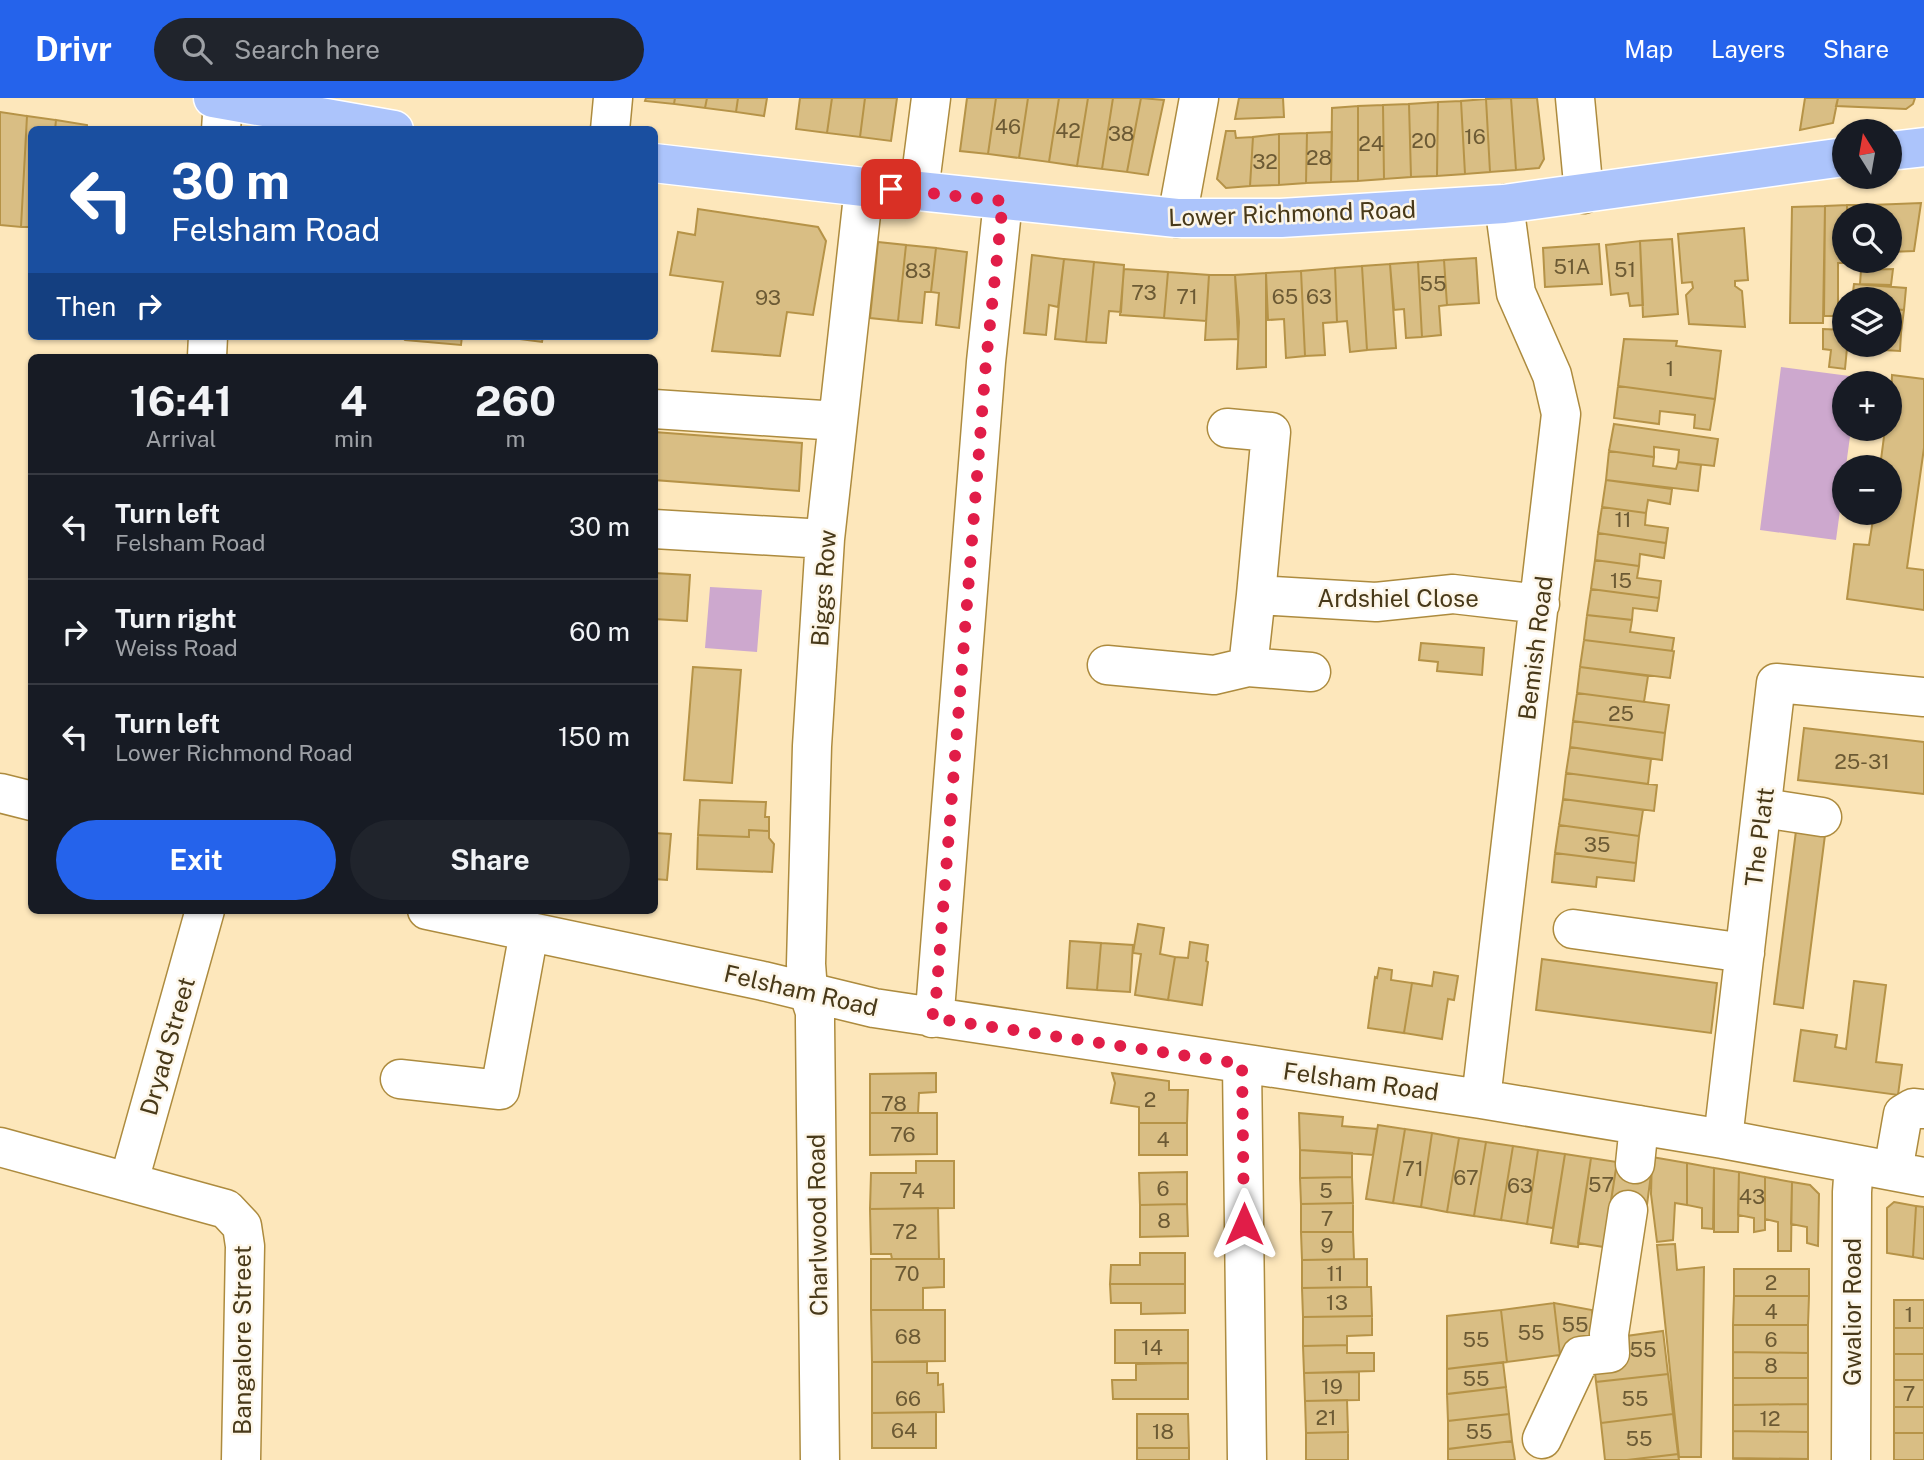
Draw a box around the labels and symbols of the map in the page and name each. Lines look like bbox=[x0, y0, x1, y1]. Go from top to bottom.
house number: 46 bbox=[995, 114, 1021, 139]
house number: 42 bbox=[1055, 118, 1081, 143]
north arrow bbox=[1832, 119, 1902, 189]
house number: 38 bbox=[1108, 121, 1134, 146]
house number: 16 bbox=[1464, 124, 1486, 149]
house number: 20 bbox=[1411, 128, 1437, 153]
house number: 24 bbox=[1358, 131, 1384, 156]
house number: 28 bbox=[1306, 145, 1332, 170]
house number: 32 bbox=[1252, 149, 1278, 174]
pin bbox=[861, 159, 921, 219]
street label: Lower Richmond Road bbox=[1168, 195, 1416, 231]
house number: 51A bbox=[1554, 254, 1591, 279]
house number: 51 bbox=[1614, 257, 1636, 282]
house number: 83 bbox=[905, 258, 931, 283]
house number: 55 bbox=[1420, 271, 1446, 296]
house number: 73 bbox=[1131, 280, 1157, 305]
house number: 71 bbox=[1176, 284, 1198, 309]
house number: 65 bbox=[1272, 284, 1298, 309]
house number: 63 bbox=[1306, 284, 1332, 309]
house number: 93 bbox=[755, 285, 781, 310]
house number: 1 bbox=[1666, 356, 1674, 381]
house number: 11 bbox=[1614, 507, 1632, 532]
street label: Biggs Row bbox=[805, 528, 841, 647]
house number: 15 bbox=[1610, 568, 1632, 593]
street label: Bemish Road bbox=[1512, 574, 1558, 722]
street label: Ardshiel Close bbox=[1317, 584, 1479, 612]
house number: 25 bbox=[1608, 701, 1634, 726]
house number: 25-31 bbox=[1834, 749, 1890, 774]
street label: The Platt bbox=[1739, 786, 1779, 888]
house number: 35 bbox=[1584, 832, 1610, 857]
street label: Felsham Road bbox=[721, 959, 881, 1021]
street label: Dryad Street bbox=[134, 974, 200, 1118]
street label: Felsham Road bbox=[1281, 1056, 1441, 1106]
house number: 2 bbox=[1144, 1087, 1156, 1112]
house number: 78 bbox=[881, 1091, 907, 1116]
house number: 76 bbox=[890, 1122, 916, 1147]
house number: 4 bbox=[1156, 1127, 1170, 1152]
street label: Charlwood Road bbox=[801, 1134, 833, 1316]
house number: 71 bbox=[1402, 1156, 1424, 1181]
house number: 67 bbox=[1453, 1165, 1479, 1190]
house number: 57 bbox=[1588, 1172, 1614, 1197]
house number: 63 bbox=[1507, 1173, 1533, 1198]
house number: 6 bbox=[1156, 1176, 1170, 1201]
house number: 74 bbox=[899, 1178, 925, 1203]
house number: 5 bbox=[1319, 1178, 1333, 1203]
house number: 43 bbox=[1739, 1184, 1765, 1209]
position arrow bbox=[1207, 1187, 1281, 1261]
house number: 7 bbox=[1321, 1206, 1333, 1231]
house number: 8 bbox=[1157, 1208, 1171, 1233]
house number: 72 bbox=[892, 1219, 918, 1244]
house number: 9 bbox=[1320, 1233, 1334, 1258]
street label: Gwalior Road bbox=[1838, 1238, 1866, 1386]
street label: Bangalore Street bbox=[228, 1245, 256, 1435]
house number: 70 bbox=[894, 1261, 920, 1286]
house number: 11 bbox=[1326, 1261, 1344, 1286]
house number: 2 bbox=[1765, 1270, 1777, 1295]
house number: 13 bbox=[1326, 1290, 1348, 1315]
house number: 4 bbox=[1764, 1299, 1778, 1324]
house number: 1 bbox=[1905, 1302, 1913, 1327]
house number: 55 bbox=[1562, 1312, 1588, 1337]
house number: 55 bbox=[1518, 1320, 1544, 1345]
house number: 68 bbox=[895, 1324, 921, 1349]
house number: 55 bbox=[1463, 1327, 1489, 1352]
house number: 6 bbox=[1764, 1327, 1778, 1352]
house number: 14 bbox=[1141, 1335, 1163, 1360]
house number: 55 bbox=[1630, 1337, 1656, 1362]
house number: 8 bbox=[1764, 1353, 1778, 1378]
house number: 55 bbox=[1463, 1366, 1489, 1391]
house number: 19 bbox=[1321, 1374, 1343, 1399]
house number: 7 bbox=[1903, 1381, 1915, 1406]
house number: 66 bbox=[895, 1386, 921, 1411]
house number: 55 bbox=[1622, 1386, 1648, 1411]
house number: 21 bbox=[1315, 1405, 1337, 1430]
house number: 12 bbox=[1759, 1406, 1781, 1431]
house number: 64 bbox=[891, 1418, 917, 1443]
house number: 18 bbox=[1152, 1419, 1174, 1444]
house number: 55 bbox=[1466, 1419, 1492, 1444]
house number: 55 bbox=[1626, 1426, 1652, 1451]

